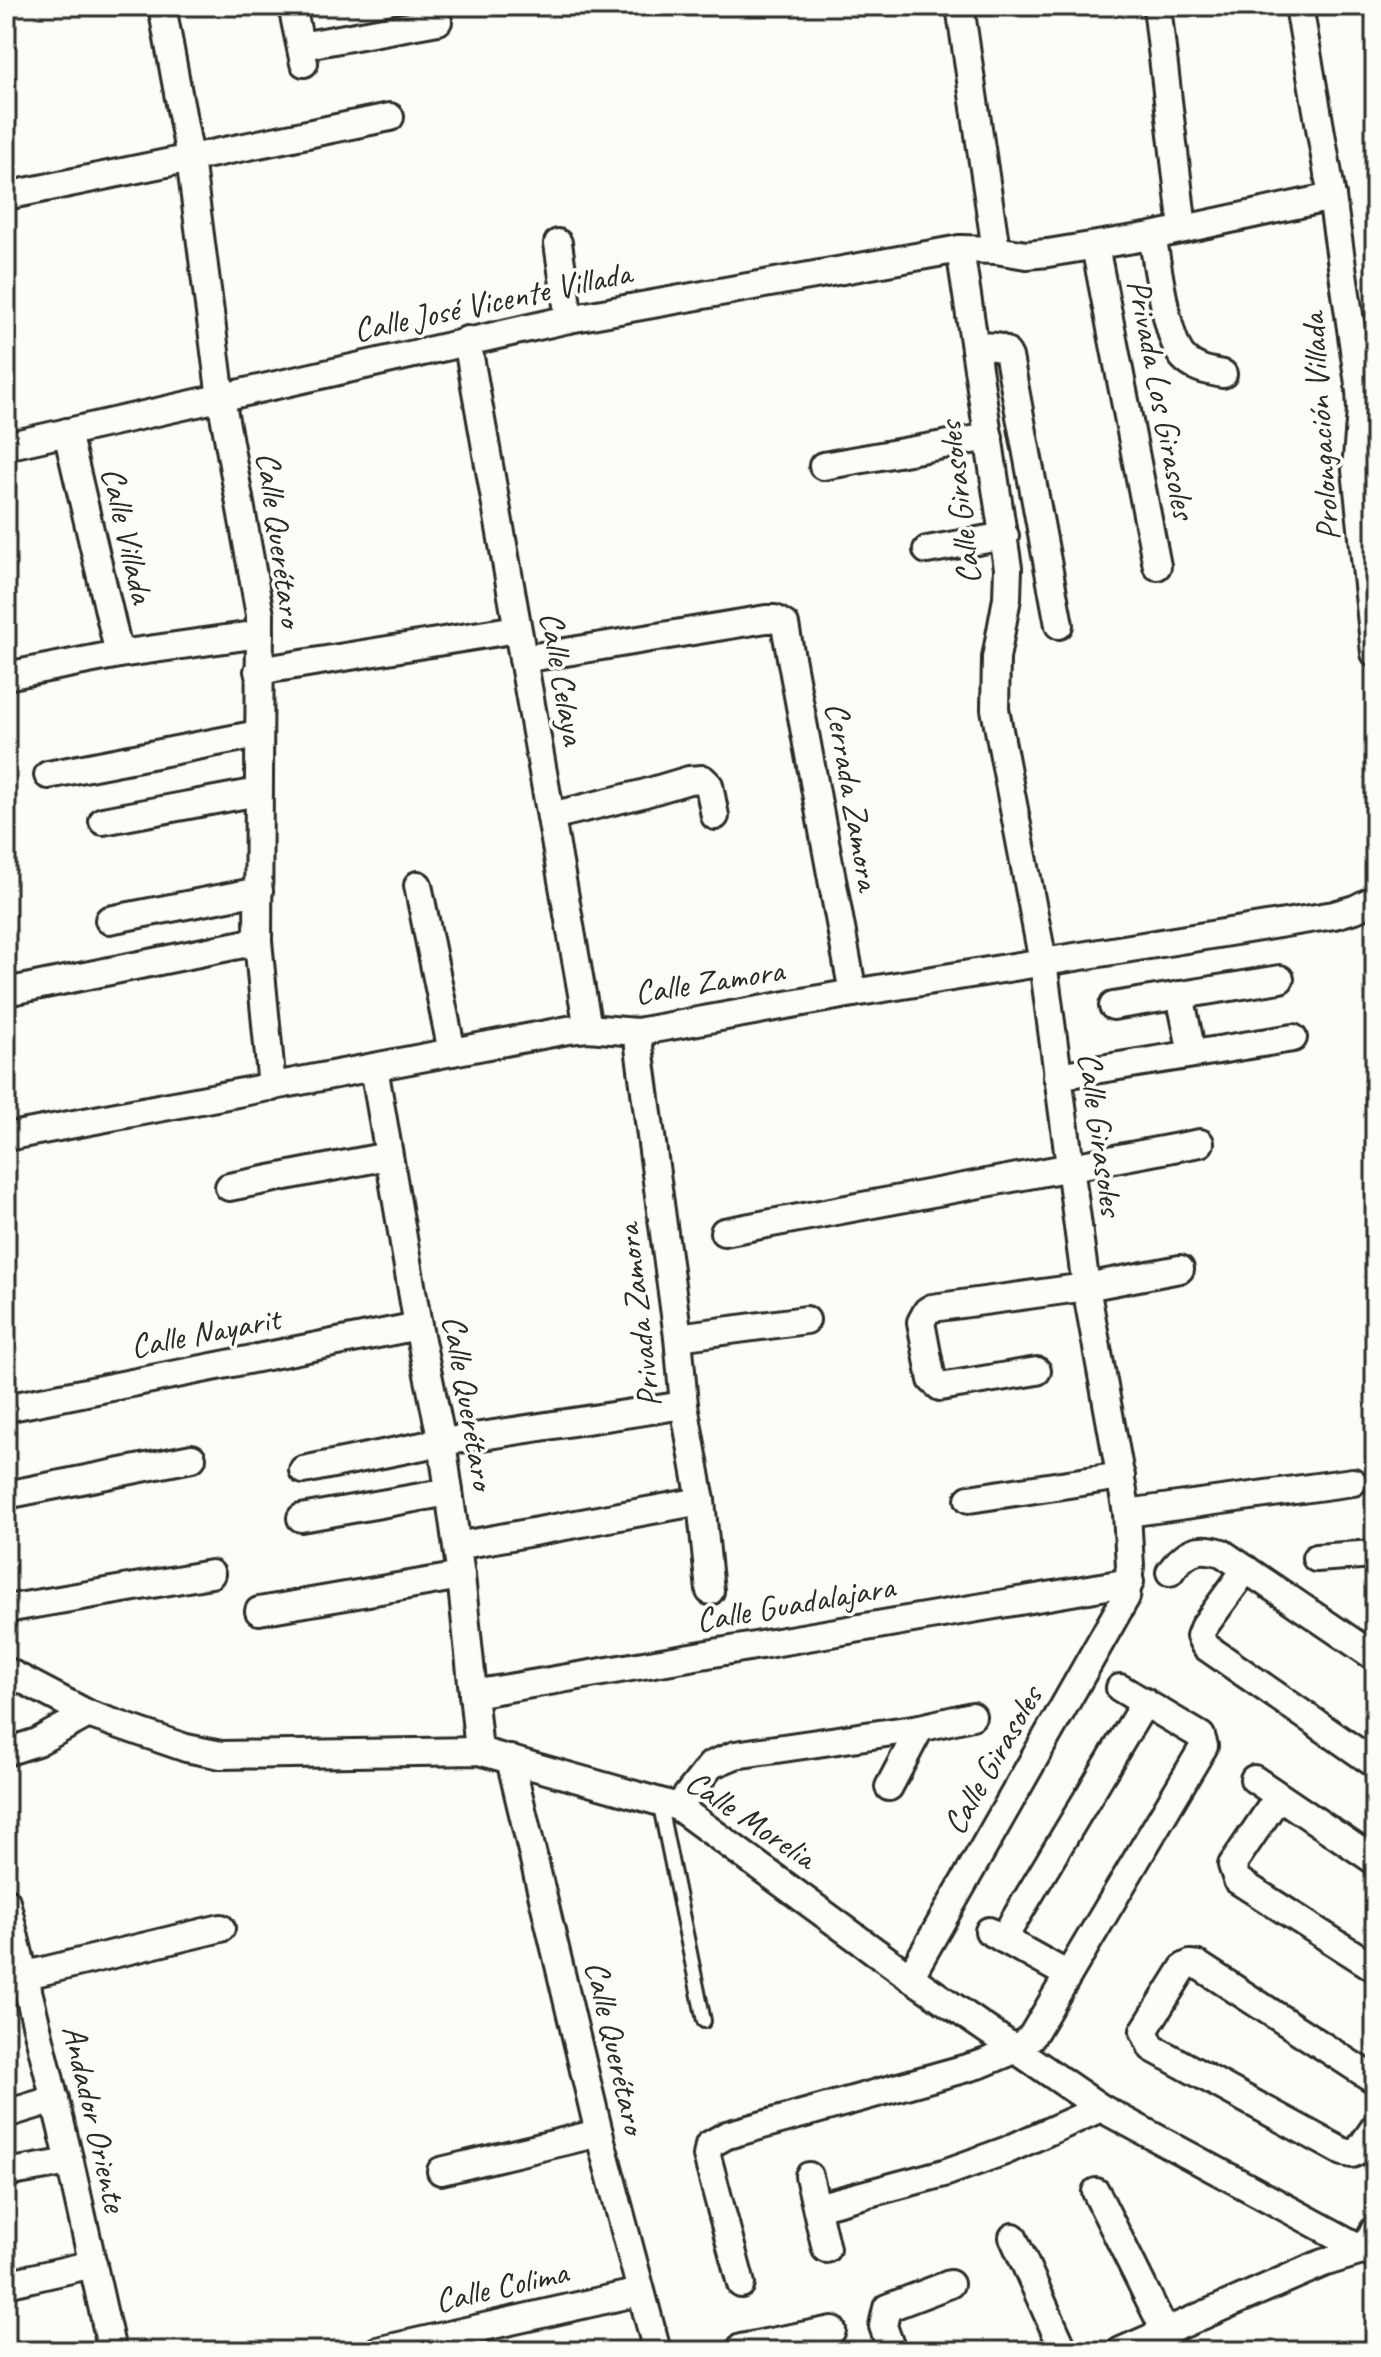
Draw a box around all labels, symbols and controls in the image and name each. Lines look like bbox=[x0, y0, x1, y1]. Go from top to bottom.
street label: Calle José Vicente Villada bbox=[349, 250, 638, 351]
street label: Privada Los Girasoles bbox=[1118, 276, 1207, 525]
street label: Prolongación Villada bbox=[1290, 309, 1349, 542]
street label: Calle Girasoles bbox=[927, 416, 990, 587]
street label: Calle Querétaro bbox=[246, 449, 314, 633]
street label: Calle Villada bbox=[92, 463, 165, 609]
street label: Calle Celaya bbox=[530, 608, 596, 750]
street label: Cerrada Zamora bbox=[815, 699, 891, 896]
street label: Calle Zamora bbox=[631, 948, 789, 1014]
street label: Calle Girasoles bbox=[1068, 1050, 1134, 1222]
street label: Privada Zamora bbox=[605, 1219, 671, 1410]
street label: Calle Nayarit bbox=[127, 1296, 287, 1368]
street label: Calle Querétaro bbox=[433, 1312, 506, 1496]
street label: Calle Guadalajara bbox=[693, 1564, 900, 1642]
street label: Calle Girasoles bbox=[932, 1675, 1053, 1842]
street label: Calle Morelia bbox=[678, 1760, 827, 1880]
street label: Calle Querétaro bbox=[575, 1957, 658, 2141]
street label: Andador Oriente bbox=[53, 2020, 138, 2217]
street label: Calle Colima bbox=[430, 2249, 574, 2322]

